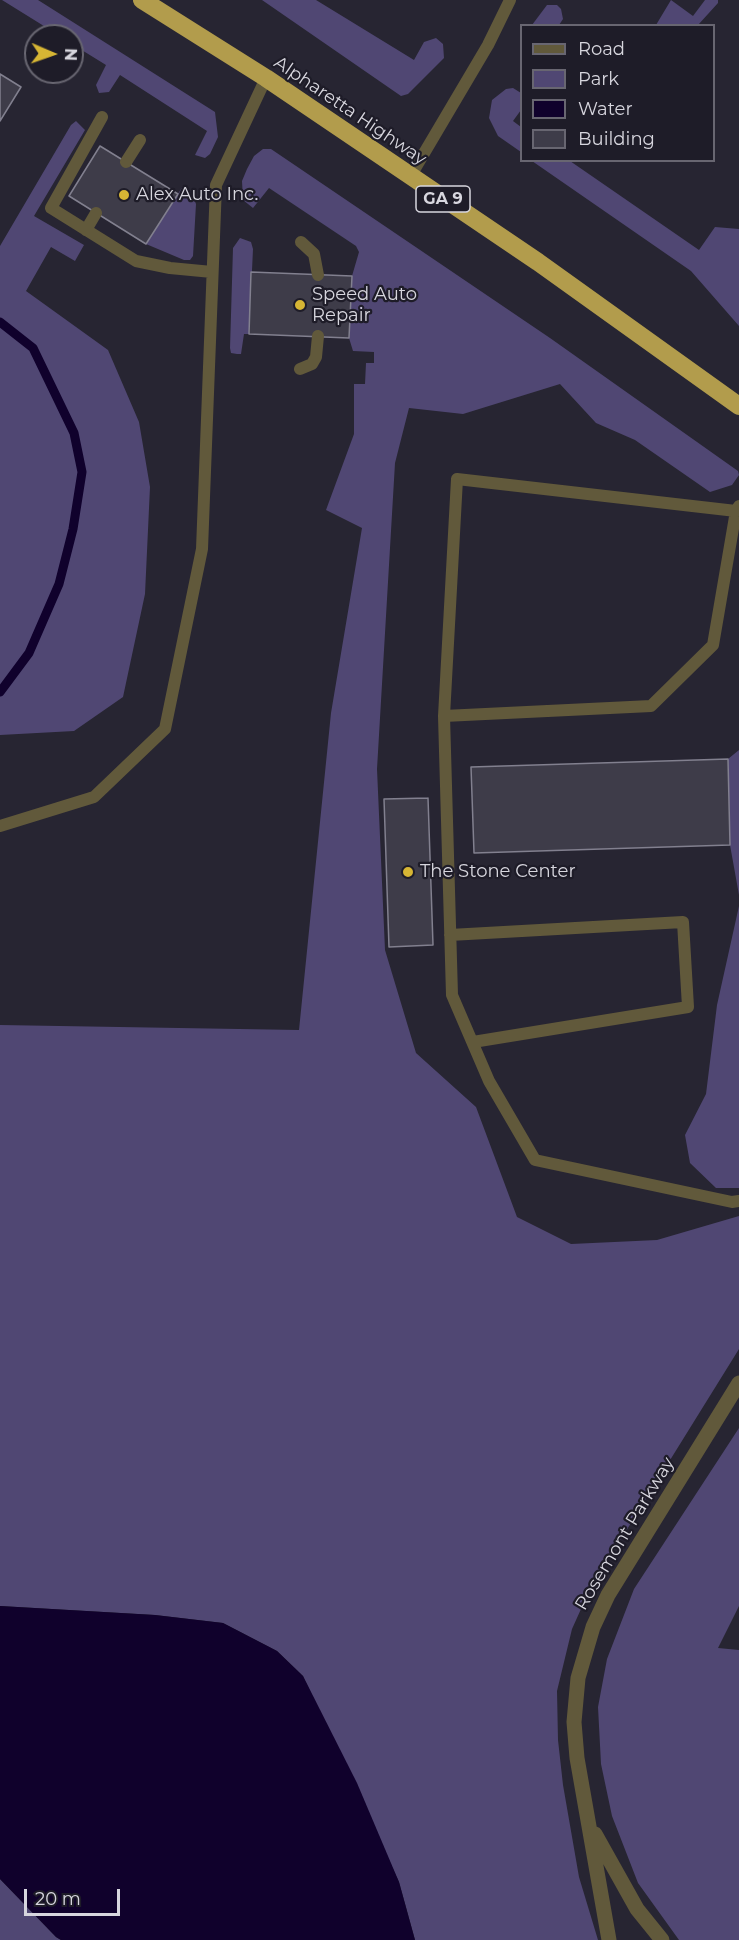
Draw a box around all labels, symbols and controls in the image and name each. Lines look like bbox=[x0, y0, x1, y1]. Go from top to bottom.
north arrow bbox=[24, 24, 84, 84]
legend bbox=[520, 24, 715, 162]
text: Road bbox=[578, 38, 625, 60]
text: N bbox=[61, 48, 80, 61]
street label: Alpharetta Highway bbox=[270, 52, 430, 170]
text: Park bbox=[578, 68, 619, 90]
text: Water bbox=[578, 98, 633, 120]
text: Building bbox=[578, 128, 655, 150]
place label: Alex Auto Inc. bbox=[136, 184, 258, 206]
road number: GA 9 bbox=[416, 186, 470, 212]
marker: Alex Auto Inc. bbox=[117, 188, 131, 202]
place label: Speed Auto Repair bbox=[312, 284, 417, 326]
marker: Speed Auto Repair bbox=[293, 298, 307, 312]
place label: The Stone Center bbox=[420, 861, 576, 883]
marker: The Stone Center bbox=[401, 865, 415, 879]
street label: Rosemont Parkway bbox=[571, 1454, 679, 1614]
scale bar bbox=[27, 1877, 123, 1915]
text: 20 m bbox=[35, 1888, 81, 1910]

